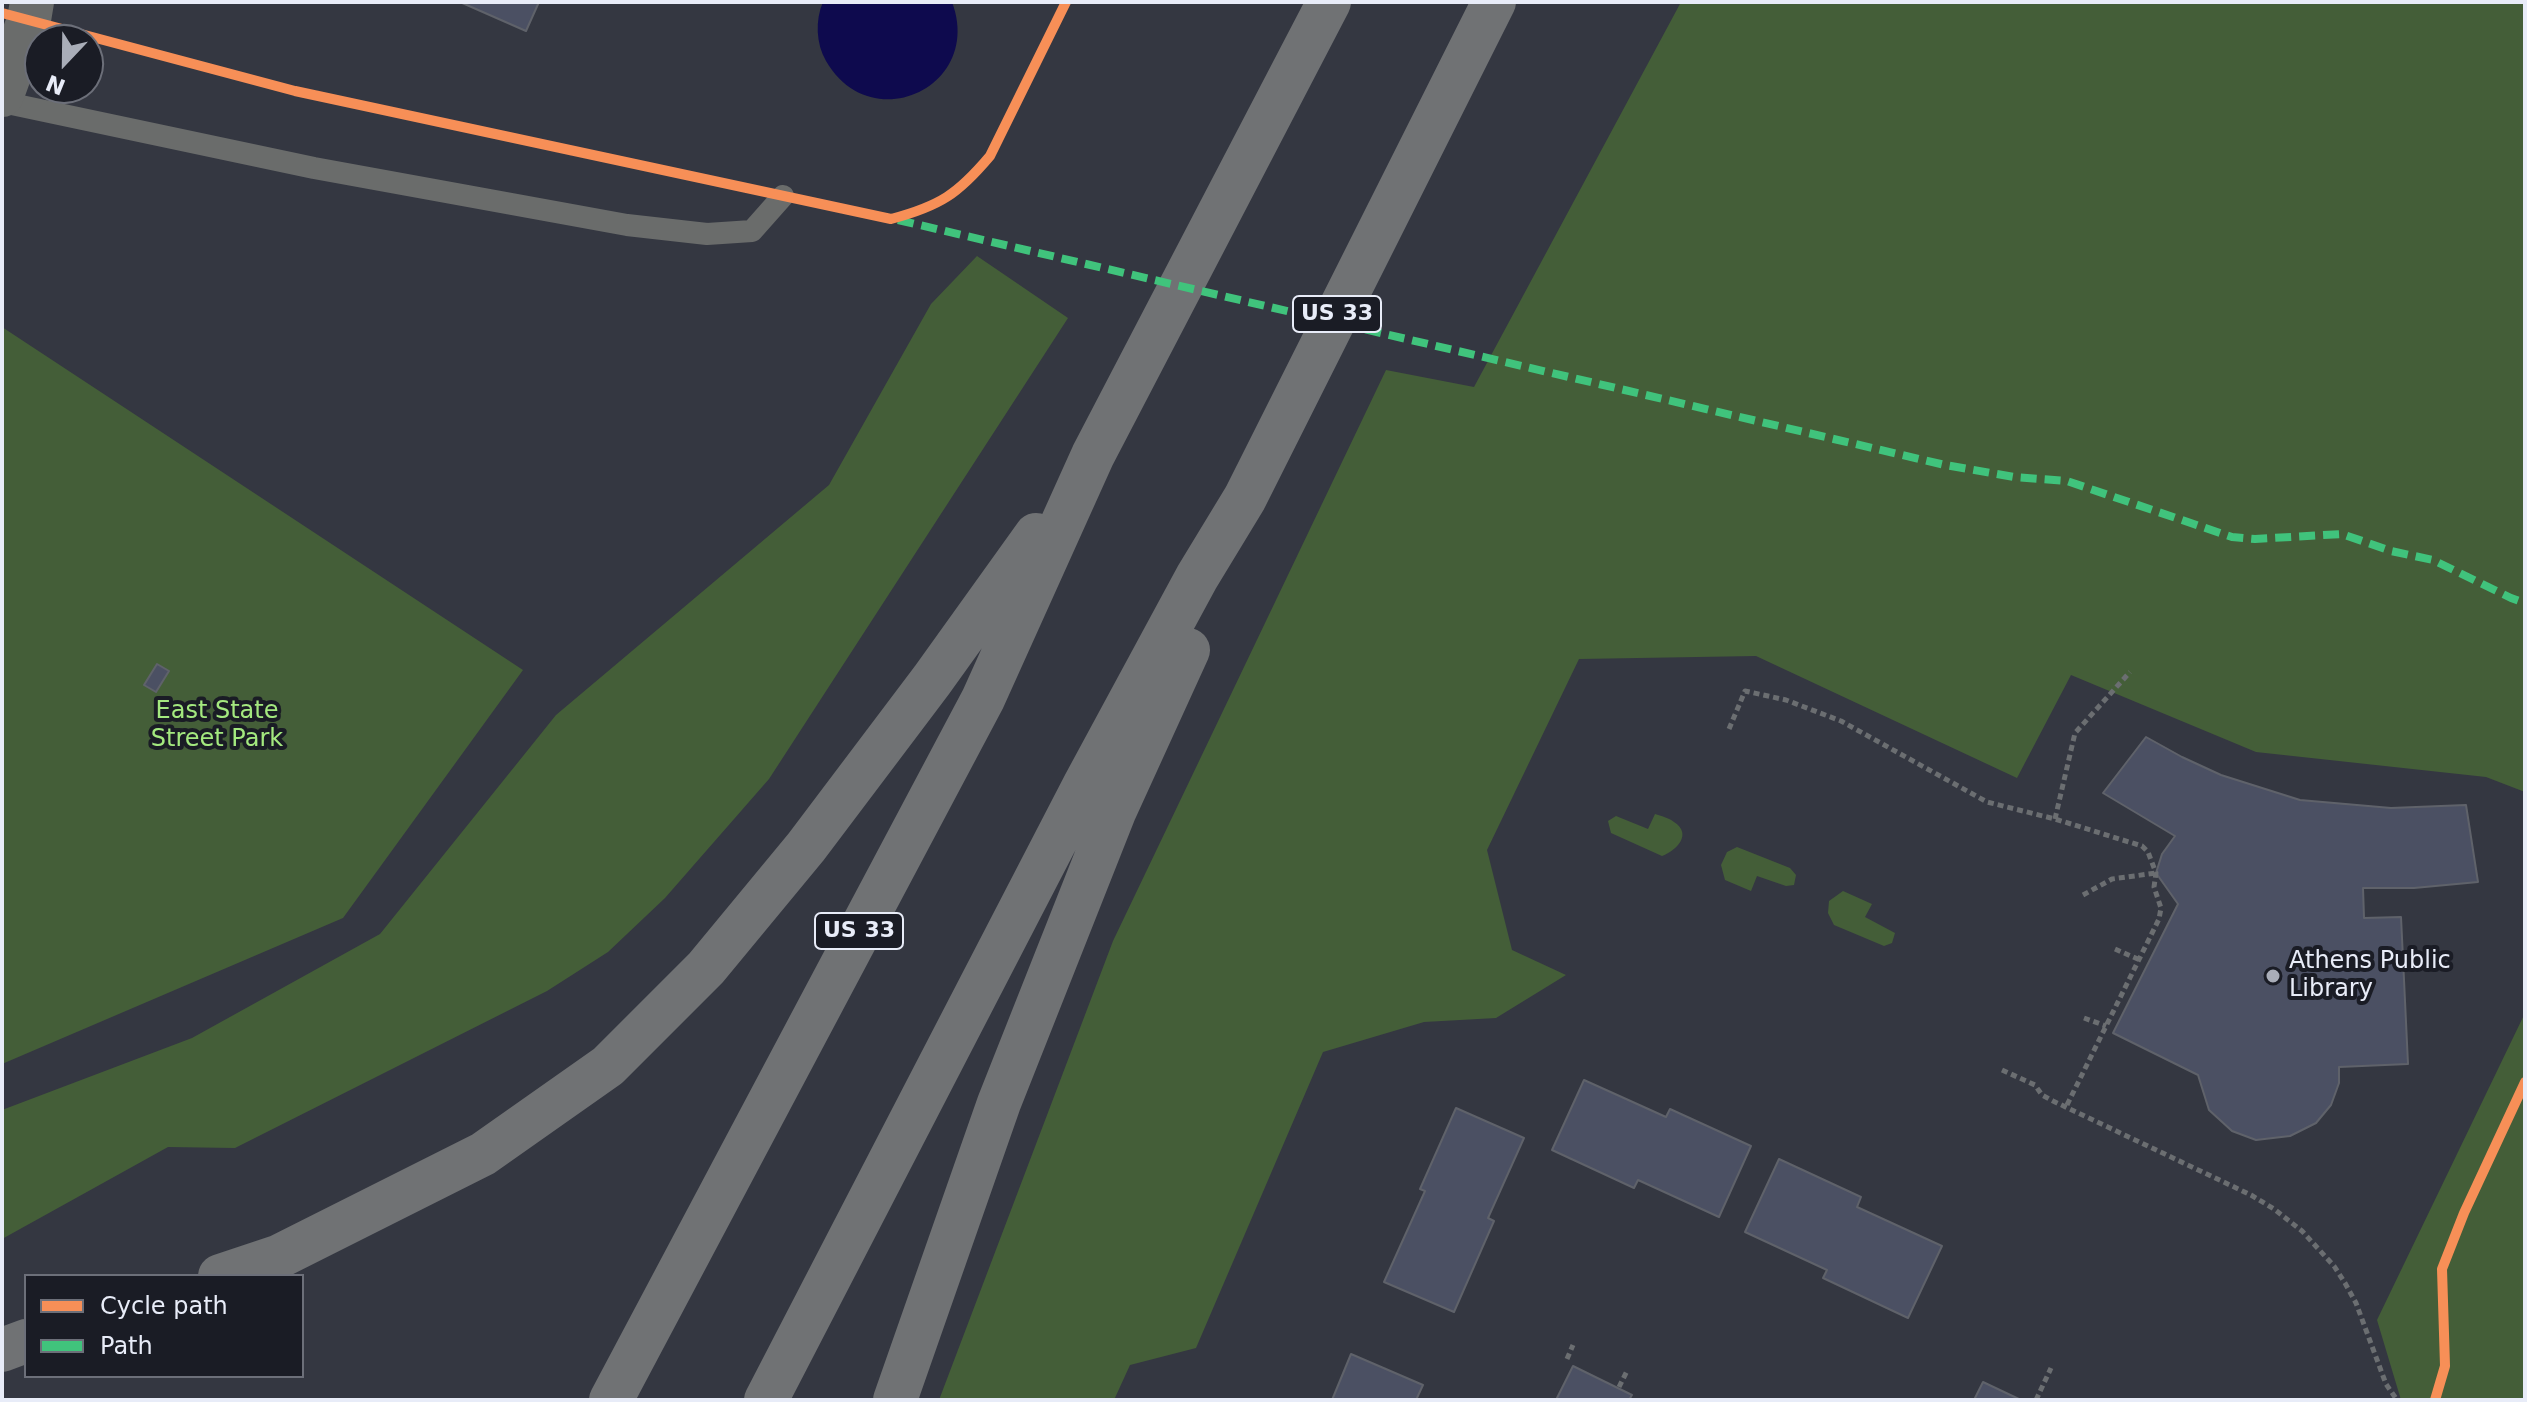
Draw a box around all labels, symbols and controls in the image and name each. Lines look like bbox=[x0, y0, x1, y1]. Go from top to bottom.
north arrow bbox=[24, 24, 104, 104]
text: N bbox=[42, 70, 69, 100]
road number: US 33 bbox=[1293, 296, 1381, 332]
park label: East State Street Park bbox=[151, 698, 283, 754]
road number: US 33 bbox=[815, 913, 903, 949]
place label: Athens Public Library bbox=[2289, 948, 2451, 1004]
marker: Athens Public Library bbox=[2264, 967, 2282, 985]
legend bbox=[24, 1274, 304, 1378]
text: Cycle path bbox=[100, 1292, 228, 1320]
text: Path bbox=[100, 1332, 153, 1360]

